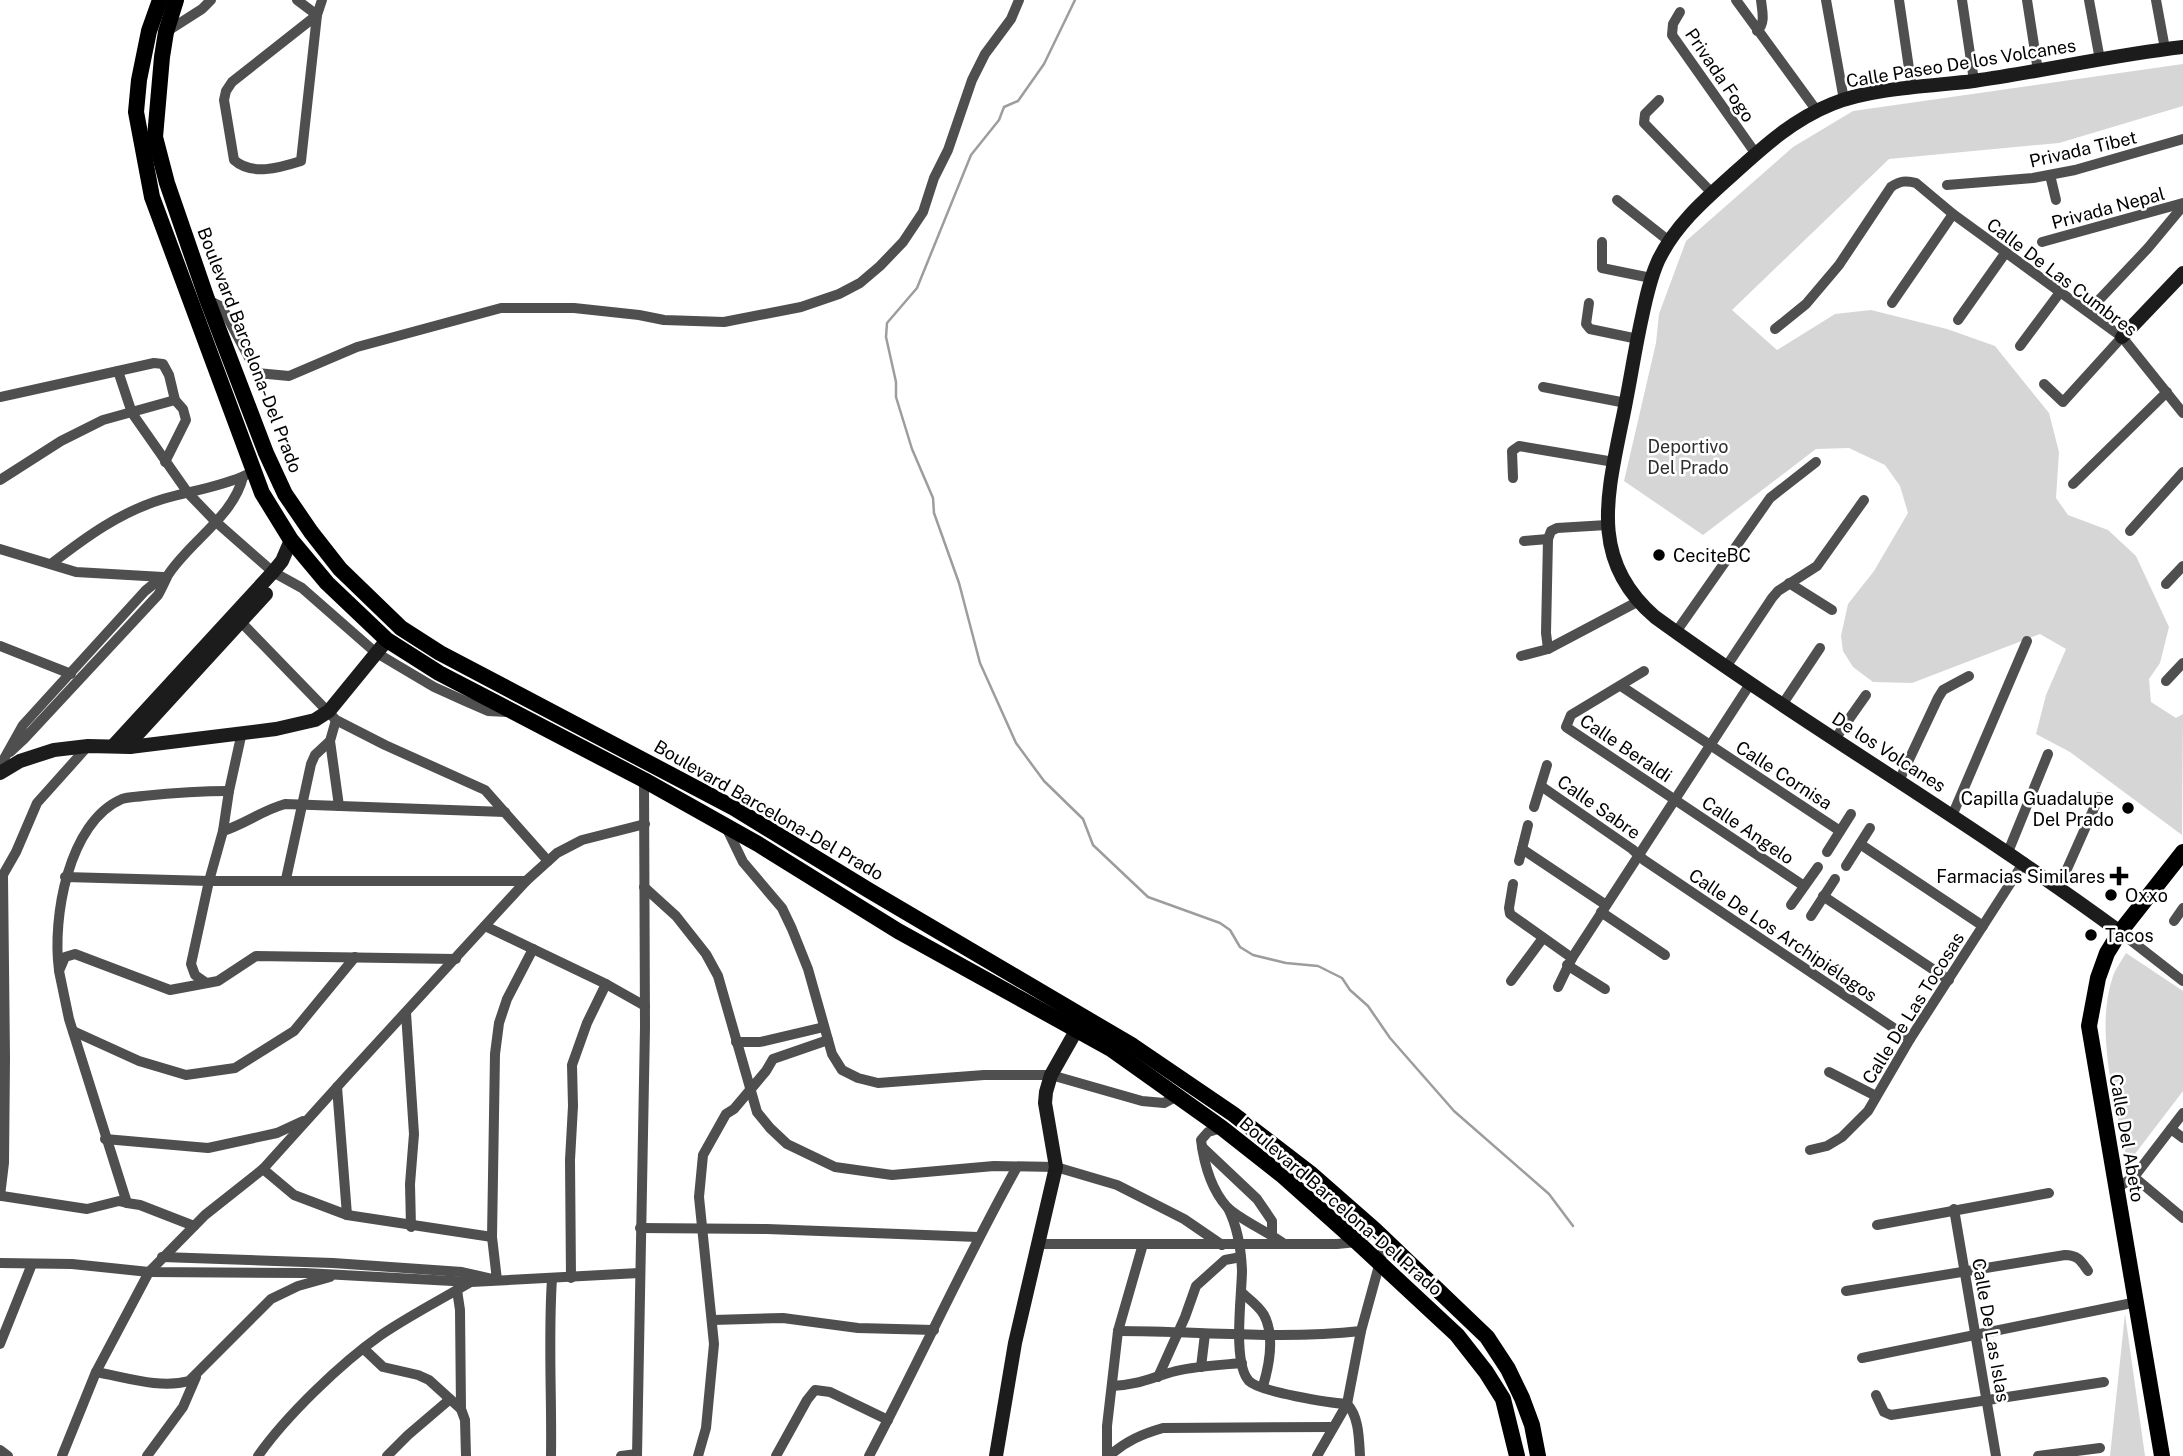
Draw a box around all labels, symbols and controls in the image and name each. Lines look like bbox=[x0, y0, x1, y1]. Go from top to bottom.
street label: Privada Fogo bbox=[1681, 24, 1759, 126]
street label: Calle Paseo De los Volcanes bbox=[1845, 34, 2077, 92]
street label: Privada Tibet bbox=[2027, 126, 2139, 172]
street label: Privada Nepal bbox=[2049, 183, 2167, 233]
street label: Calle De Las Cumbres bbox=[1983, 214, 2141, 340]
street label: Boulevard Barcelona-Del Prado bbox=[193, 224, 307, 476]
park label: Deportivo Del Prado bbox=[1647, 436, 1729, 478]
place label: CeciteBC bbox=[1673, 545, 1751, 566]
marker: CeciteBC bbox=[1651, 547, 1667, 563]
street label: De los Volcanes bbox=[1828, 708, 1950, 796]
street label: Calle Beraldi bbox=[1576, 710, 1676, 786]
street label: Boulevard Barcelona-Del Prado bbox=[651, 736, 887, 884]
street label: Calle Cornisa bbox=[1732, 736, 1836, 814]
street label: Calle Sabre bbox=[1553, 771, 1645, 843]
place label: Capilla Guadalupe Del Prado bbox=[1961, 788, 2114, 830]
street label: Calle Angelo bbox=[1698, 792, 1798, 868]
marker: Capilla Guadalupe Del Prado bbox=[2120, 800, 2136, 816]
street label: Calle De Los Archipiélagos bbox=[1685, 864, 1881, 1006]
place label: Farmacias Similares bbox=[1936, 866, 2105, 887]
marker: Farmacias Similares bbox=[2111, 868, 2127, 884]
place label: Oxxo bbox=[2125, 885, 2168, 906]
marker: Oxxo bbox=[2103, 887, 2119, 903]
place label: Tacos bbox=[2105, 925, 2154, 946]
marker: Tacos bbox=[2083, 927, 2099, 943]
street label: Calle De Las Tocosas bbox=[1858, 928, 1968, 1088]
street label: Calle Del Abeto bbox=[2105, 1072, 2149, 1204]
street label: Boulevard Barcelona-Del Prado bbox=[1235, 1112, 1447, 1300]
street label: Calle De Las Islas bbox=[1968, 1256, 2014, 1404]

